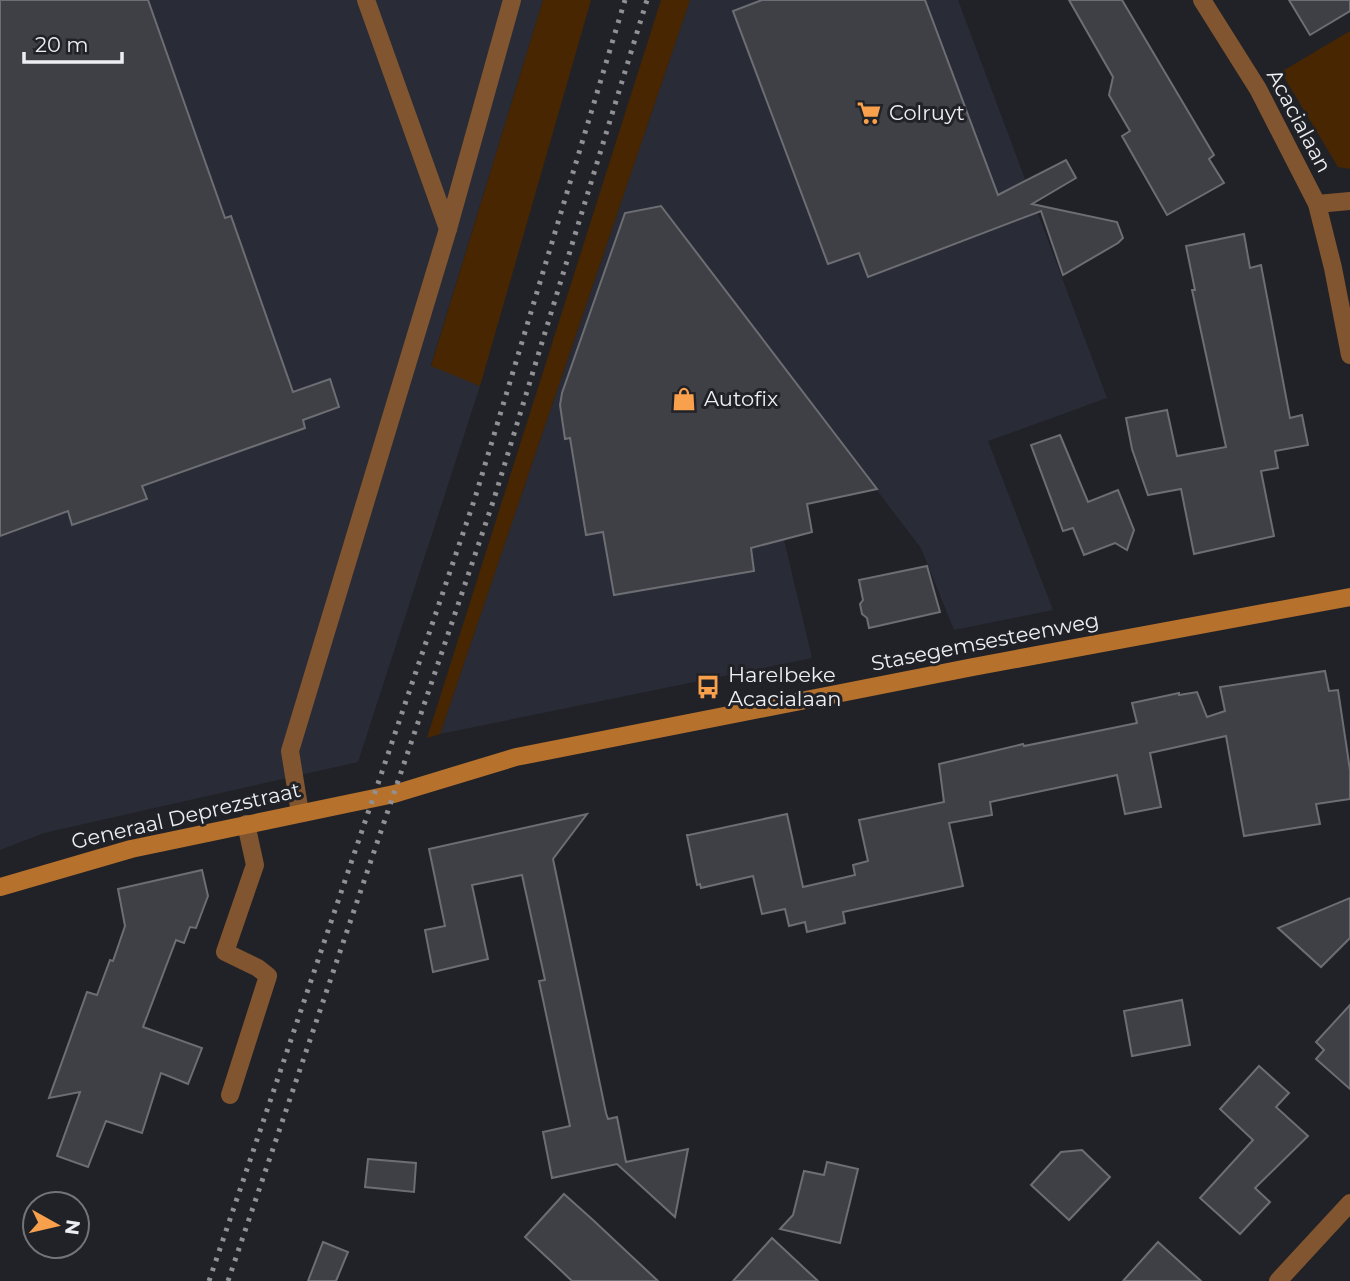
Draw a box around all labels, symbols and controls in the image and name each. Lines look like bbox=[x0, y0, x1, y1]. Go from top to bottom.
scale bar bbox=[24, 21, 122, 65]
text: 20 m bbox=[35, 32, 89, 57]
street label: Acacialaan bbox=[1262, 65, 1337, 177]
supermarket icon: Colruyt bbox=[855, 99, 883, 127]
place label: Colruyt bbox=[889, 100, 965, 125]
shop icon: Autofix bbox=[670, 385, 698, 413]
place label: Autofix bbox=[704, 386, 778, 411]
street label: Stasegemsesteenweg bbox=[869, 607, 1101, 676]
place label: Harelbeke Acacialaan bbox=[728, 662, 842, 711]
bus stop icon: Harelbeke Acacialaan bbox=[694, 673, 722, 701]
street label: Generaal Deprezstraat bbox=[69, 777, 303, 854]
north arrow bbox=[21, 1190, 91, 1260]
text: N bbox=[60, 1218, 85, 1237]

